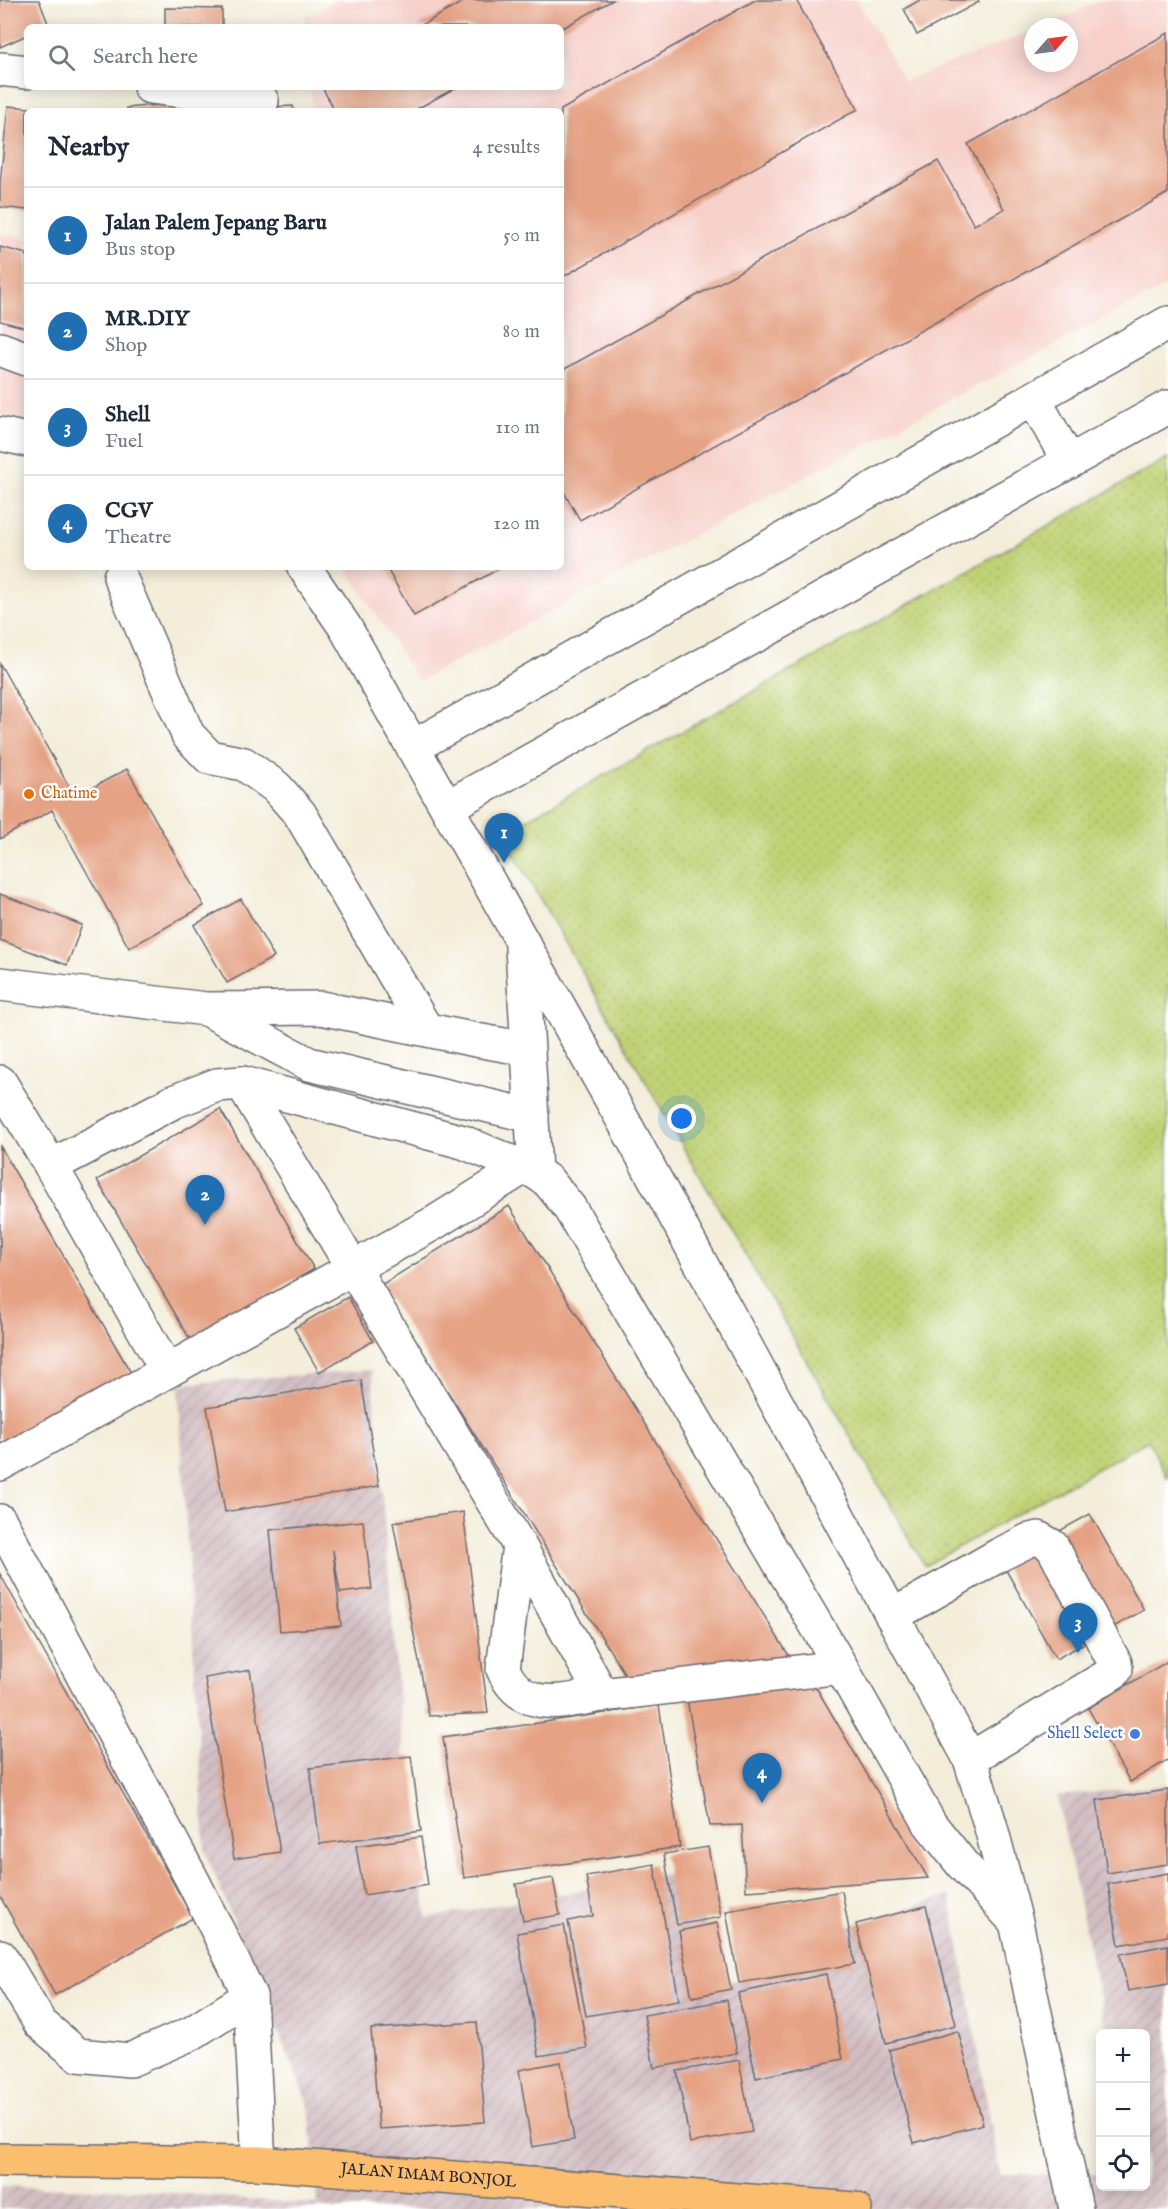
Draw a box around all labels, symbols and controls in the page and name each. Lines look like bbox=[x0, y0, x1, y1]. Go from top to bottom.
north arrow bbox=[1024, 18, 1078, 72]
search box bbox=[24, 24, 564, 90]
icon: search bbox=[45, 41, 78, 74]
text: Search here bbox=[93, 43, 198, 71]
text: Nearby bbox=[48, 131, 129, 164]
text: 4 results bbox=[473, 135, 540, 160]
text: Jalan Palem Jepang Baru bbox=[105, 209, 327, 237]
text: 1 bbox=[64, 223, 71, 248]
text: 50 m bbox=[503, 223, 540, 248]
text: Bus stop bbox=[105, 237, 175, 262]
text: MR.DIY bbox=[105, 305, 189, 333]
text: 2 bbox=[63, 319, 72, 344]
text: 80 m bbox=[503, 319, 540, 344]
text: Shop bbox=[105, 333, 147, 358]
text: Shell bbox=[105, 401, 150, 429]
text: 3 bbox=[64, 415, 71, 440]
text: 110 m bbox=[496, 415, 540, 440]
text: Fuel bbox=[105, 429, 143, 454]
text: CGV bbox=[105, 497, 152, 525]
text: 4 bbox=[63, 511, 72, 536]
text: 120 m bbox=[494, 511, 540, 536]
text: Theatre bbox=[105, 525, 171, 550]
place label: Chatime bbox=[41, 784, 97, 804]
marker: Chatime bbox=[22, 787, 36, 801]
pin: 1 bbox=[484, 814, 524, 863]
your location bbox=[667, 1104, 696, 1133]
pin: 2 bbox=[186, 1176, 224, 1225]
pin: 3 bbox=[1058, 1604, 1098, 1653]
place label: Shell Select bbox=[1047, 1724, 1124, 1744]
marker: Shell Select bbox=[1128, 1727, 1142, 1741]
pin: 4 bbox=[742, 1754, 782, 1803]
map controls bbox=[1096, 2029, 1150, 2191]
button: + bbox=[1096, 2029, 1150, 2083]
button: − bbox=[1096, 2083, 1150, 2137]
button: locate bbox=[1096, 2137, 1150, 2191]
street label: JALAN IMAM BONJOL bbox=[338, 2159, 518, 2193]

